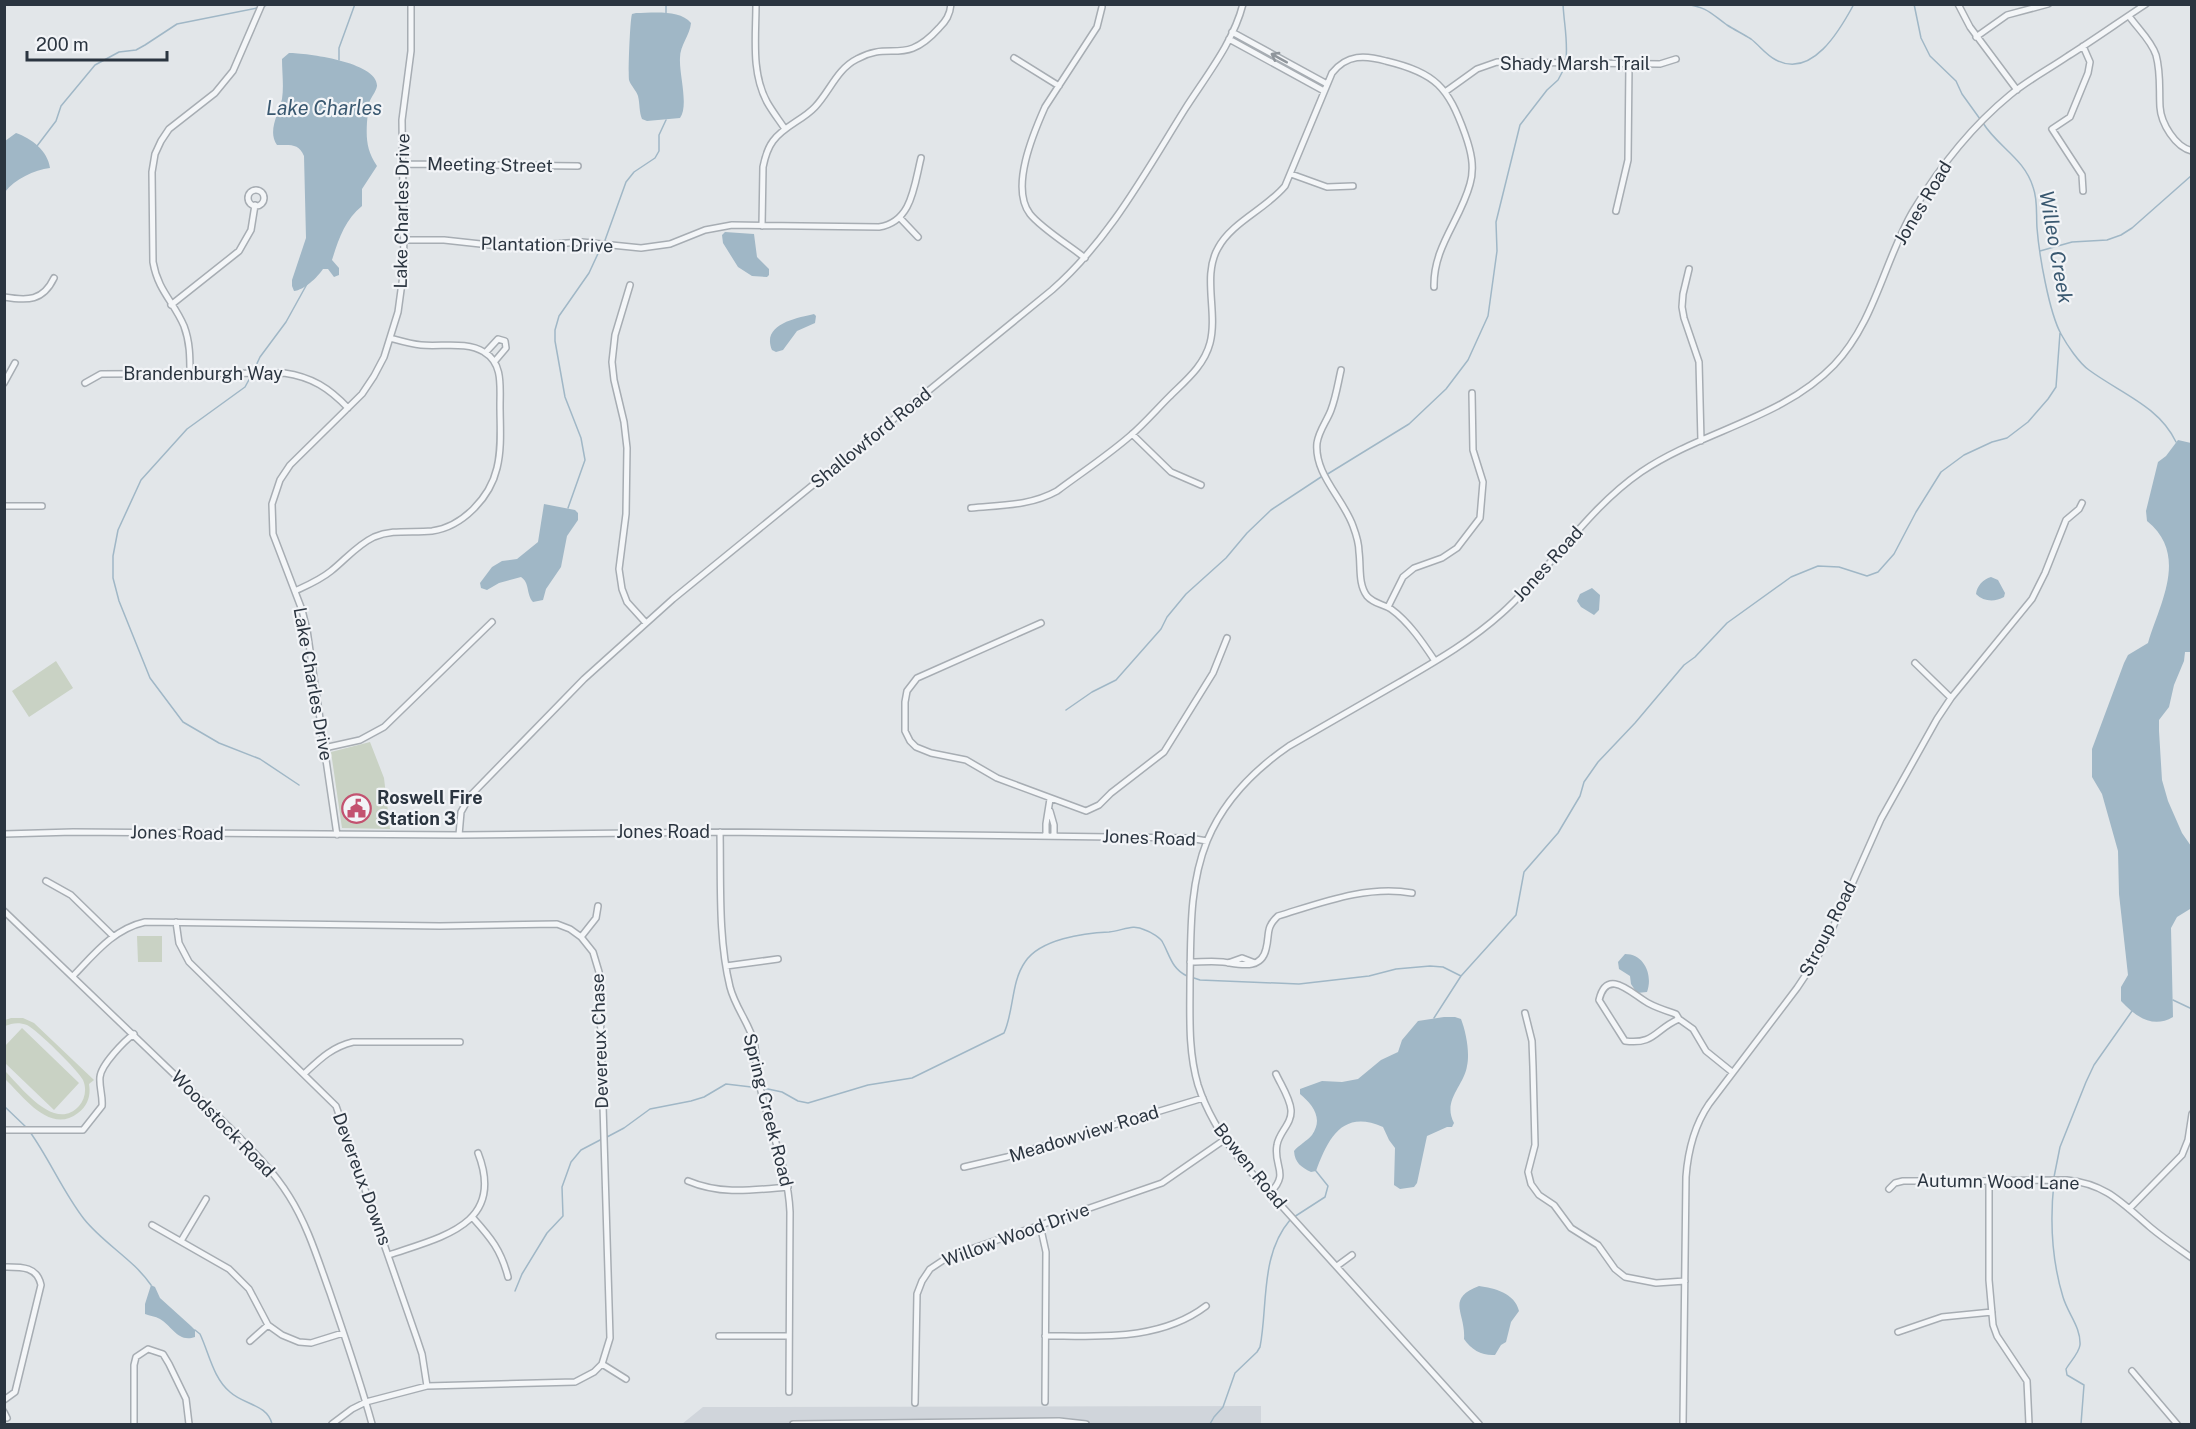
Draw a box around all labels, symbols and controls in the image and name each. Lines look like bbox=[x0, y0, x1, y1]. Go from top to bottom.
scale bar bbox=[27, 24, 166, 62]
text: 200 m bbox=[36, 34, 89, 55]
one-way arrow bbox=[1271, 52, 1289, 63]
street label: Shady Marsh Trail bbox=[1500, 53, 1650, 74]
water label: Lake Charles bbox=[266, 96, 382, 120]
street label: Lake Charles Drive bbox=[390, 133, 413, 289]
street label: Meeting Street bbox=[427, 153, 553, 176]
street label: Jones Road bbox=[1889, 157, 1956, 248]
water label: Willeo Creek bbox=[2034, 189, 2078, 305]
street label: Plantation Drive bbox=[480, 233, 614, 256]
street label: Brandenburgh Way bbox=[123, 363, 283, 384]
street label: Shallowford Road bbox=[806, 383, 935, 493]
street label: Jones Road bbox=[1508, 522, 1587, 606]
street label: Lake Charles Drive bbox=[290, 605, 337, 762]
place label: Roswell Fire Station 3 bbox=[377, 787, 483, 829]
public building icon: Roswell Fire Station 3 bbox=[340, 792, 372, 824]
street label: Jones Road bbox=[130, 821, 224, 844]
street label: Jones Road bbox=[616, 821, 710, 842]
street label: Jones Road bbox=[1102, 825, 1196, 850]
street label: Stroup Road bbox=[1795, 878, 1860, 980]
street label: Devereux Chase bbox=[587, 973, 612, 1109]
street label: Spring Creek Road bbox=[739, 1031, 798, 1189]
street label: Woodstock Road bbox=[167, 1066, 280, 1181]
street label: Meadowview Road bbox=[1006, 1101, 1161, 1166]
street label: Devereux Downs bbox=[329, 1110, 396, 1248]
street label: Bowen Road bbox=[1210, 1119, 1291, 1213]
street label: Autumn Wood Lane bbox=[1916, 1170, 2080, 1193]
street label: Willow Wood Drive bbox=[939, 1198, 1092, 1271]

